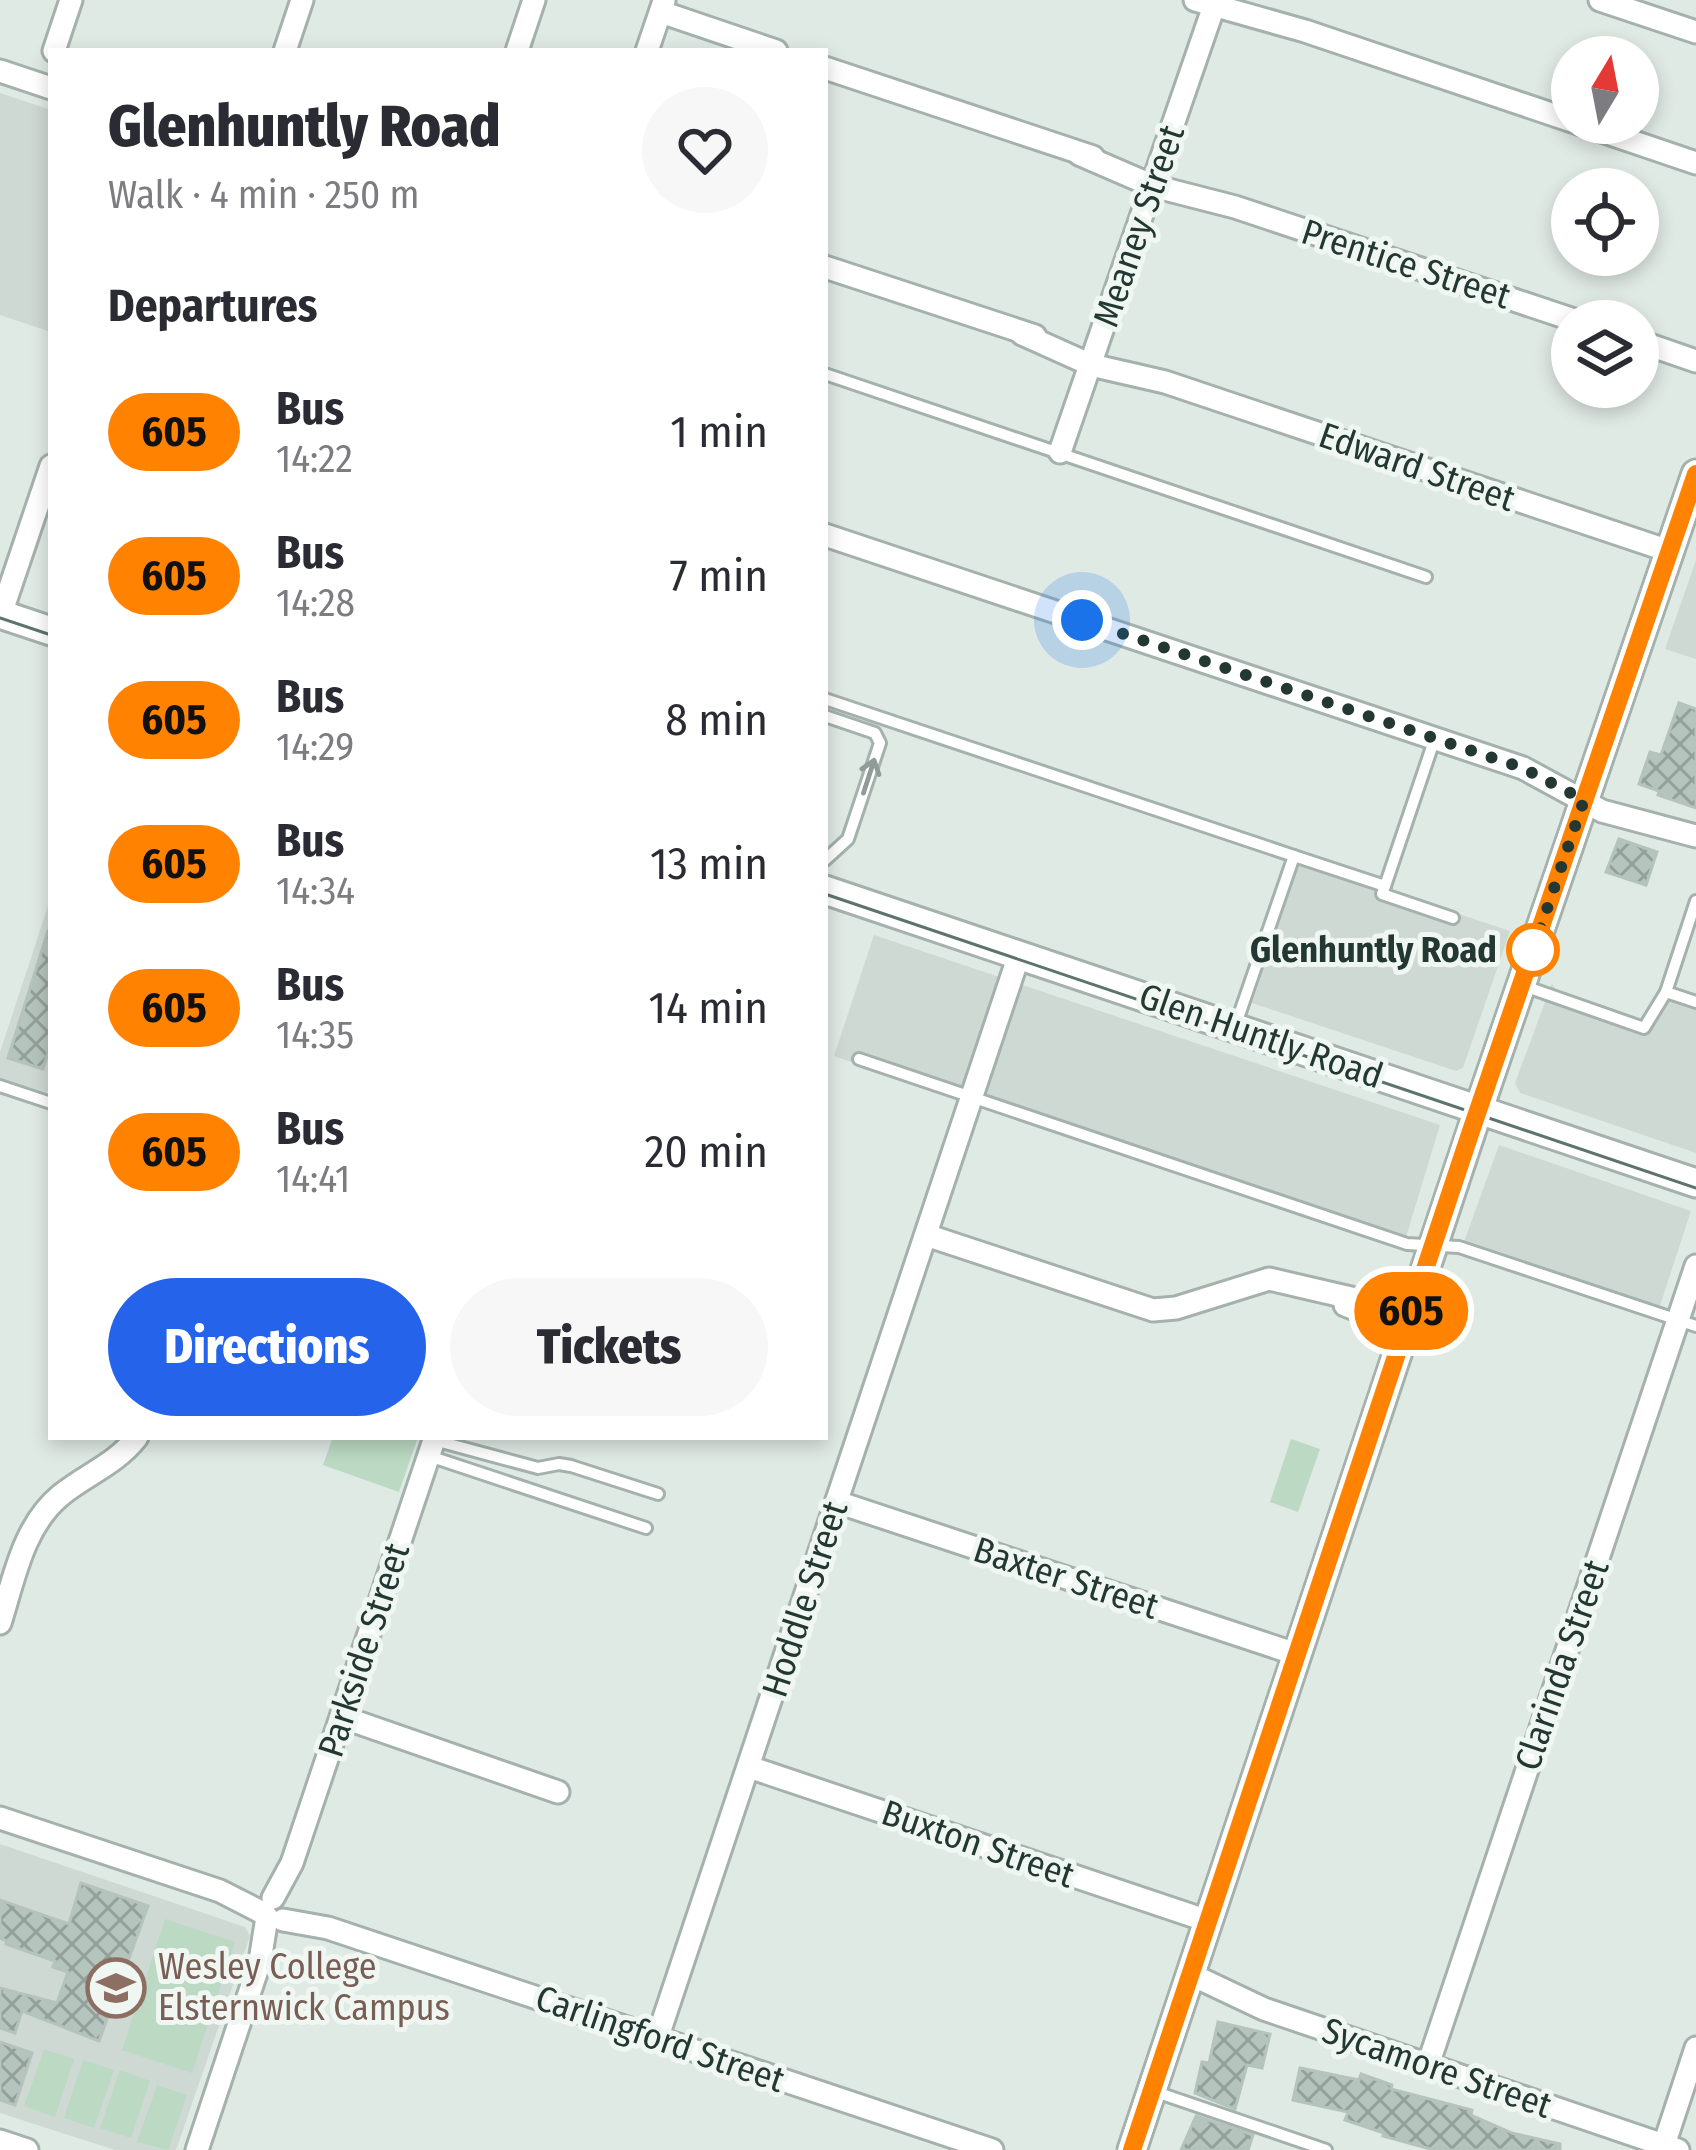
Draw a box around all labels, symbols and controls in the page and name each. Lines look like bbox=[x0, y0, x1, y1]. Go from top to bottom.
north arrow bbox=[1551, 36, 1659, 144]
map controls bbox=[1551, 36, 1659, 408]
button: heart bbox=[642, 87, 768, 213]
text: Glenhuntly Road bbox=[108, 93, 500, 161]
street label: Meaney Street bbox=[1084, 119, 1194, 333]
button: locate bbox=[1551, 168, 1659, 276]
text: Walk · 4 min · 250 m bbox=[108, 172, 419, 218]
street label: Prentice Street bbox=[1296, 210, 1516, 318]
text: Departures bbox=[108, 279, 317, 333]
button: layers bbox=[1551, 300, 1659, 408]
text: Bus bbox=[276, 382, 344, 436]
text: 1 min bbox=[670, 405, 768, 459]
text: 605 bbox=[141, 407, 207, 457]
street label: Edward Street bbox=[1313, 413, 1521, 521]
text: 14:22 bbox=[276, 436, 353, 482]
text: Bus bbox=[276, 526, 344, 580]
text: 7 min bbox=[670, 549, 768, 603]
text: 605 bbox=[141, 551, 207, 601]
text: 14:28 bbox=[276, 580, 355, 626]
your location bbox=[1052, 590, 1112, 650]
text: Bus bbox=[276, 670, 344, 724]
text: 8 min bbox=[665, 693, 768, 747]
text: 605 bbox=[141, 695, 207, 745]
text: 14:29 bbox=[276, 724, 354, 770]
one-way arrow bbox=[859, 757, 881, 795]
text: Bus bbox=[276, 814, 344, 868]
text: 13 min bbox=[650, 837, 768, 891]
text: 605 bbox=[141, 839, 207, 889]
text: 14:34 bbox=[276, 868, 355, 914]
marker: Glenhuntly Road bbox=[1508, 925, 1558, 975]
place label: Glenhuntly Road bbox=[1250, 928, 1497, 972]
text: Bus bbox=[276, 958, 344, 1012]
street label: Glen Huntly Road bbox=[1134, 974, 1388, 1098]
text: 14 min bbox=[648, 981, 768, 1035]
text: 605 bbox=[141, 983, 207, 1033]
text: 14:35 bbox=[276, 1012, 354, 1058]
text: Bus bbox=[276, 1102, 344, 1156]
text: 20 min bbox=[644, 1125, 768, 1179]
text: 605 bbox=[141, 1127, 207, 1177]
text: 14:41 bbox=[276, 1156, 350, 1202]
line badge: 605 bbox=[1342, 1272, 1480, 1350]
button: Directions bbox=[108, 1278, 426, 1416]
button: Tickets bbox=[450, 1278, 768, 1416]
text: 605 bbox=[1378, 1286, 1444, 1336]
street label: Hoddle Street bbox=[753, 1495, 857, 1703]
street label: Baxter Street bbox=[968, 1527, 1164, 1629]
street label: Parkside Street bbox=[309, 1537, 419, 1762]
street label: Clarinda Street bbox=[1505, 1554, 1619, 1776]
street label: Buxton Street bbox=[876, 1791, 1080, 1897]
place label: Wesley College Elsternwick Campus bbox=[158, 1945, 450, 2030]
school or university icon: Wesley College Elsternwick Campus bbox=[85, 1957, 147, 2019]
street label: Carlingford Street bbox=[530, 1976, 790, 2102]
street label: Sycamore Street bbox=[1317, 2008, 1557, 2128]

